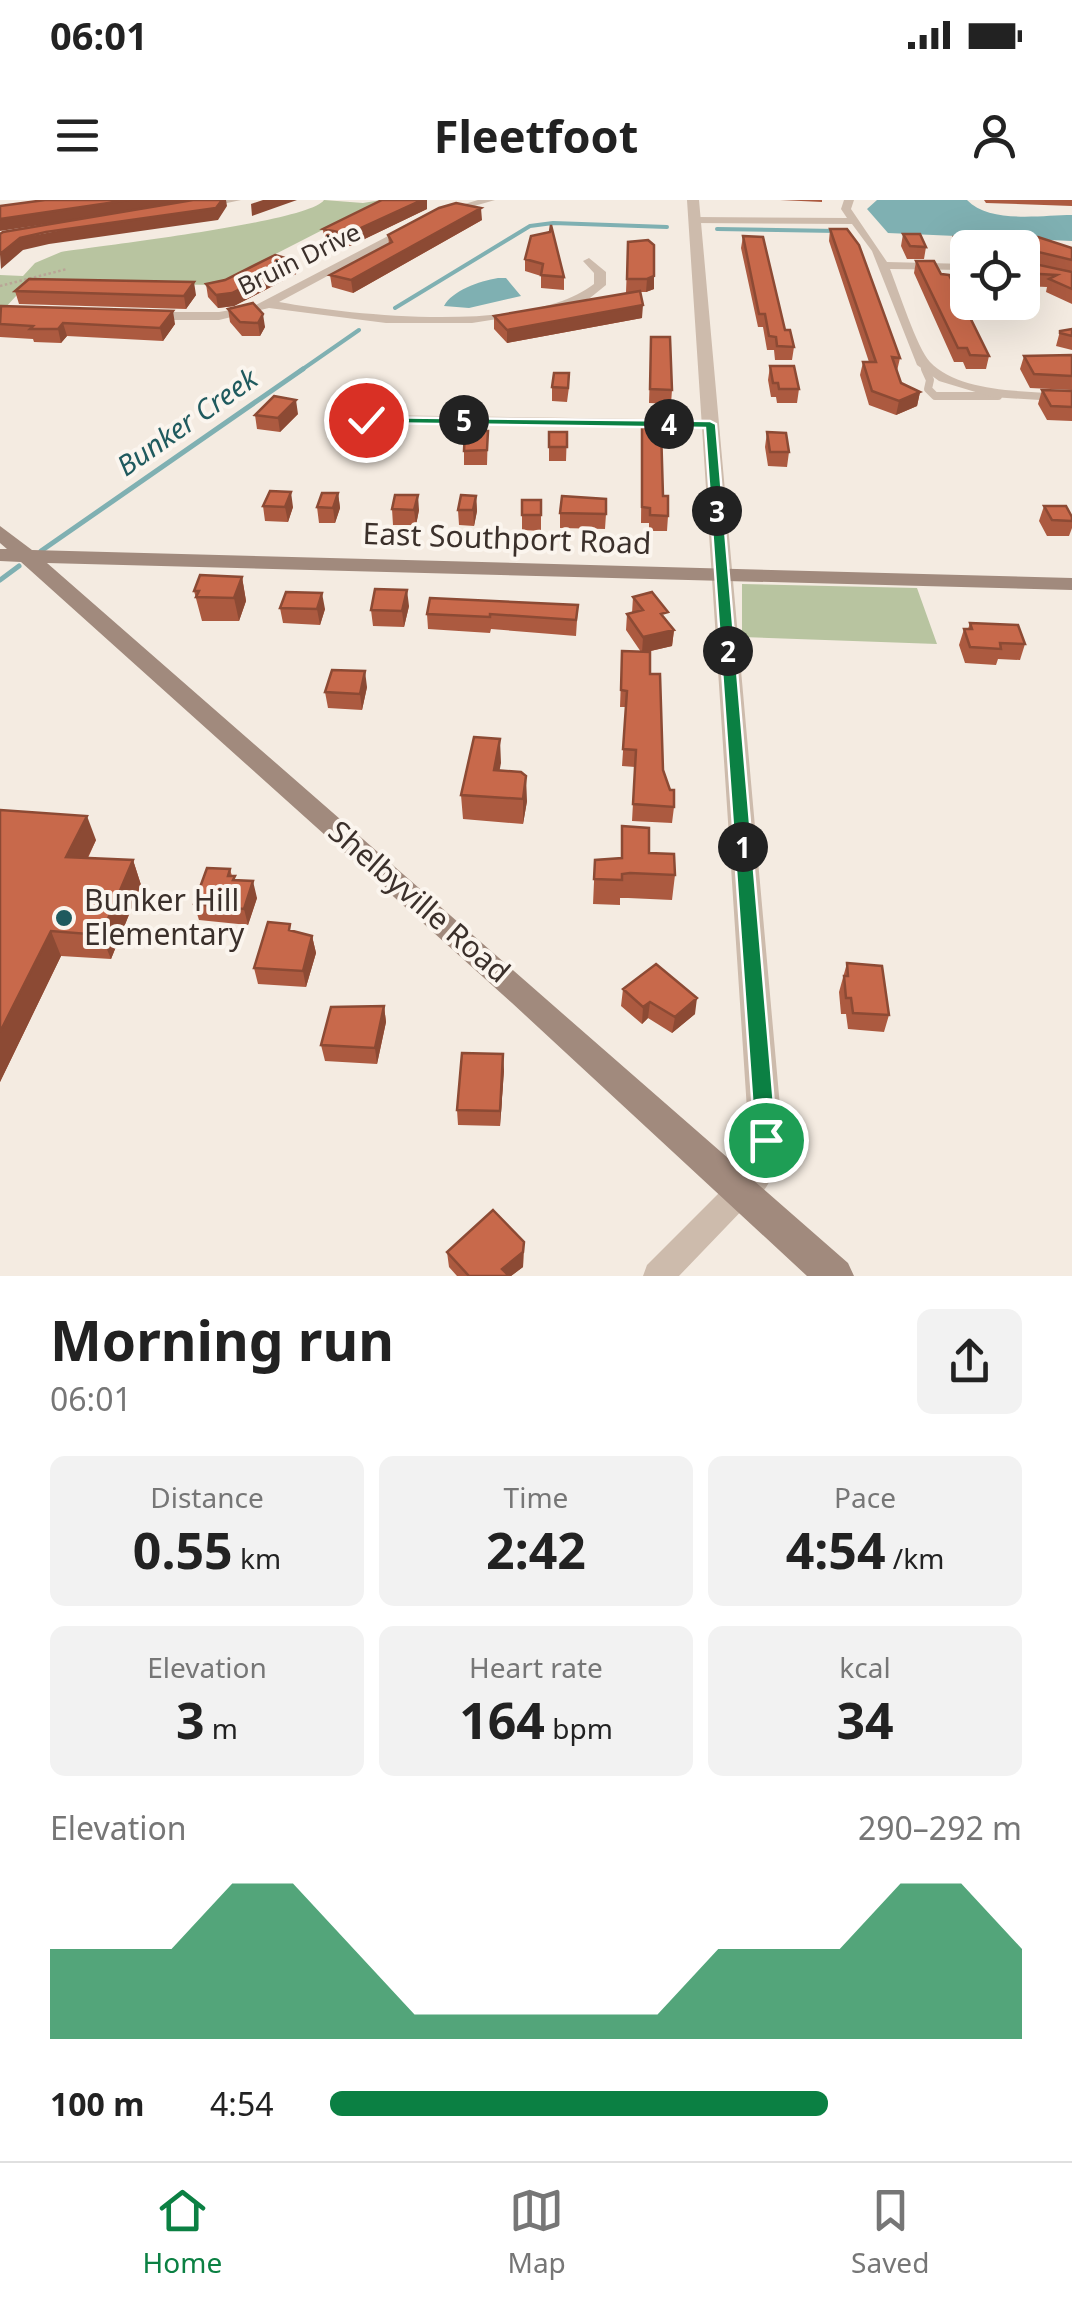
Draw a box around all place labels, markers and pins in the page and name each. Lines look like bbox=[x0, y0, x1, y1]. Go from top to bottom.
pin bbox=[324, 378, 409, 463]
pin: 5 bbox=[439, 395, 489, 445]
pin: 4 bbox=[644, 399, 694, 449]
pin: 3 bbox=[692, 486, 742, 536]
pin: 2 bbox=[703, 626, 753, 676]
pin: 1 bbox=[718, 822, 768, 872]
place label: Bunker Hill Elementary bbox=[84, 879, 245, 954]
marker: Bunker Hill Elementary bbox=[53, 907, 75, 929]
pin bbox=[724, 1098, 809, 1183]

